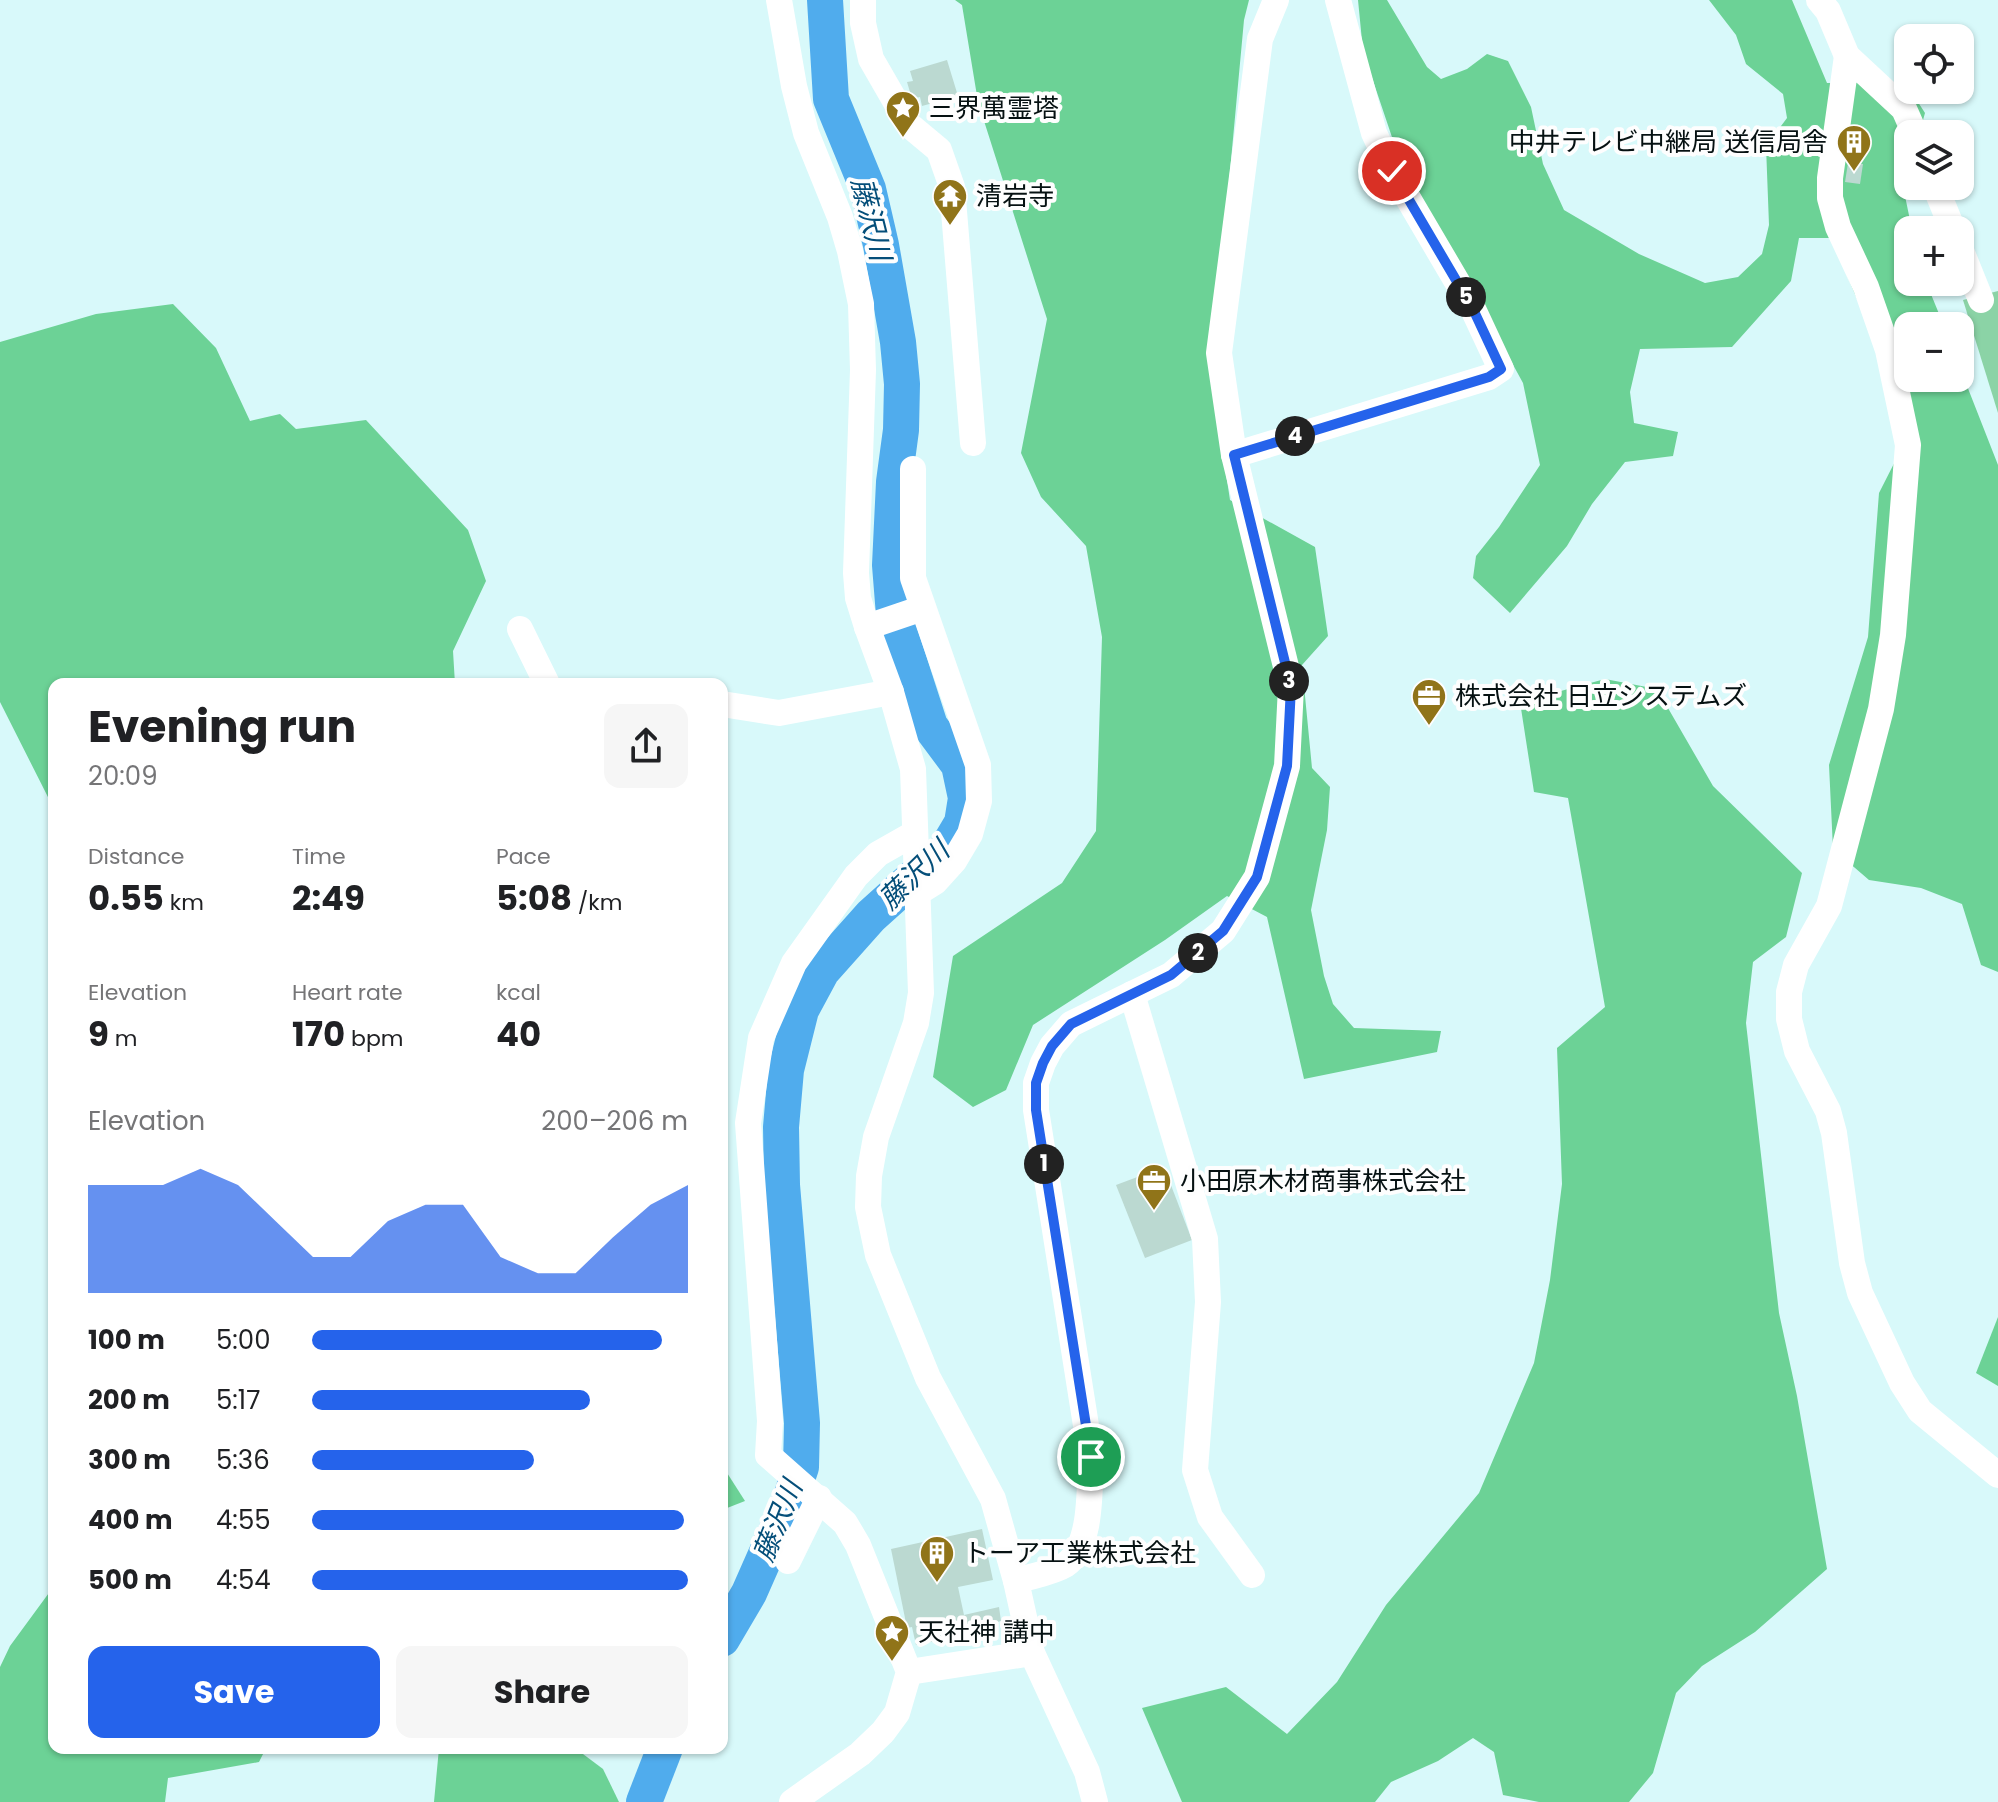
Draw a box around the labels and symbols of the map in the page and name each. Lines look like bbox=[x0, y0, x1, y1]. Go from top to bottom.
place icon: 三界萬霊塔 bbox=[884, 89, 922, 139]
place label: 三界萬霊塔 bbox=[929, 90, 1059, 126]
building icon: 中井テレビ中継局 送信局舎 bbox=[1835, 123, 1873, 173]
place label: 中井テレビ中継局 送信局舎 bbox=[1509, 124, 1828, 160]
pin bbox=[1358, 137, 1426, 205]
water label: 藤沢川 bbox=[842, 174, 901, 267]
temple icon: 清岩寺 bbox=[931, 177, 969, 227]
place label: 清岩寺 bbox=[976, 178, 1054, 214]
pin: 5 bbox=[1446, 277, 1486, 317]
pin: 4 bbox=[1275, 416, 1315, 456]
pin: 3 bbox=[1269, 661, 1309, 701]
office icon: 株式会社 日立システムズ bbox=[1410, 677, 1448, 727]
place label: 株式会社 日立システムズ bbox=[1455, 678, 1747, 714]
water label: 藤沢川 bbox=[870, 830, 960, 918]
pin: 2 bbox=[1178, 933, 1218, 973]
pin: 1 bbox=[1024, 1144, 1064, 1184]
office icon: 小田原木材商事株式会社 bbox=[1135, 1162, 1173, 1212]
place label: 小田原木材商事株式会社 bbox=[1180, 1163, 1466, 1199]
pin bbox=[1057, 1423, 1125, 1491]
water label: 藤沢川 bbox=[744, 1472, 813, 1567]
building icon: トーア工業株式会社 bbox=[918, 1534, 956, 1584]
place label: トーア工業株式会社 bbox=[963, 1535, 1196, 1571]
place icon: 天社神 講中 bbox=[873, 1613, 911, 1663]
place label: 天社神 講中 bbox=[918, 1614, 1055, 1650]

